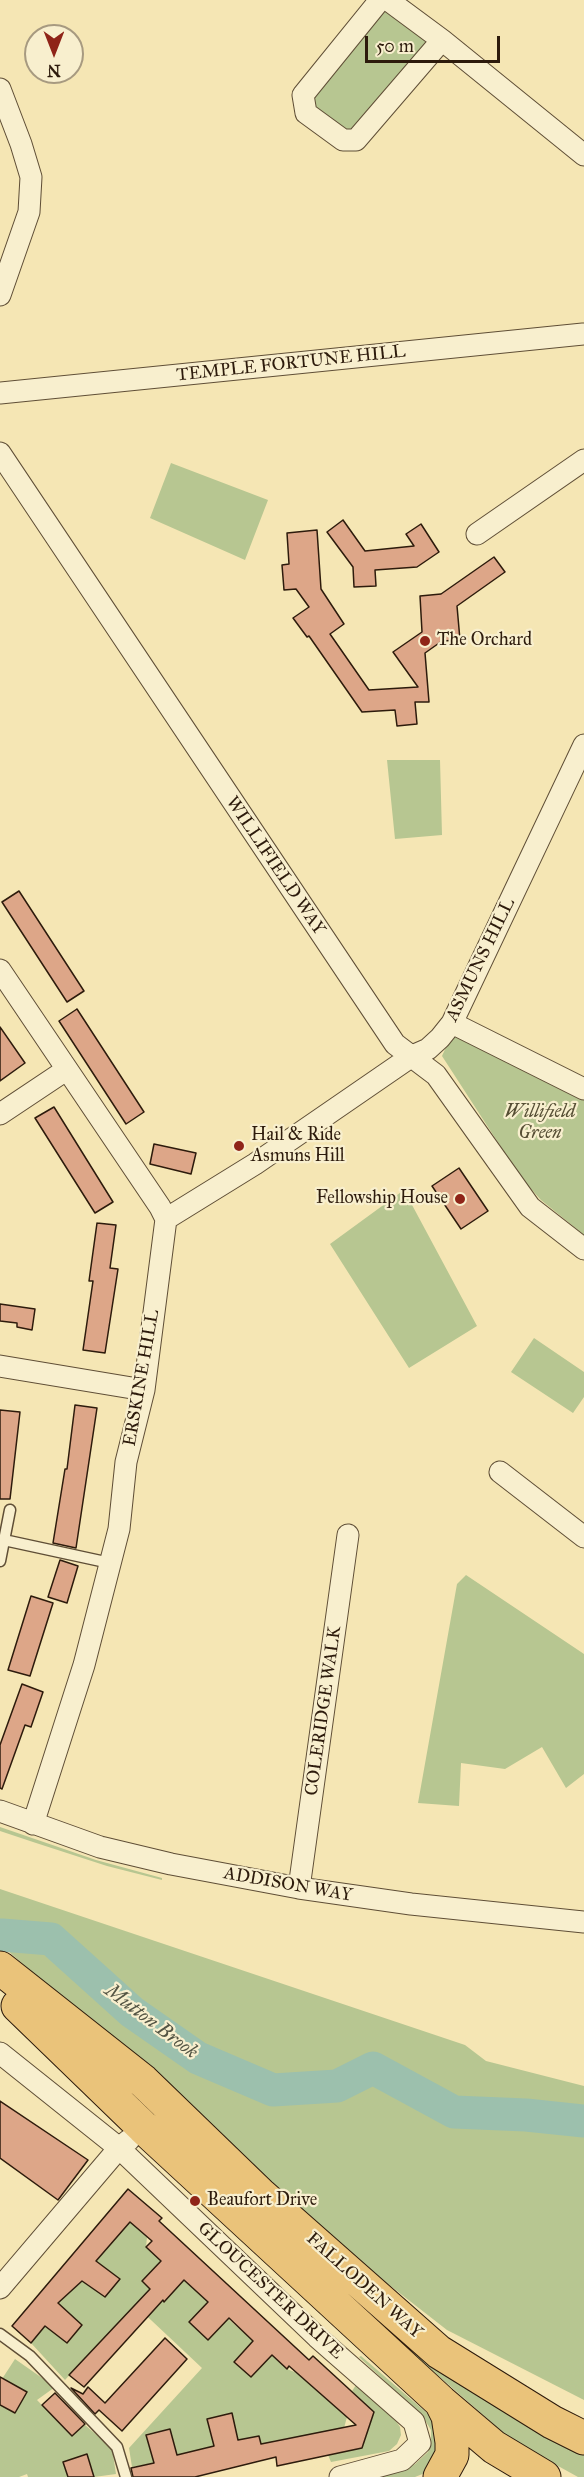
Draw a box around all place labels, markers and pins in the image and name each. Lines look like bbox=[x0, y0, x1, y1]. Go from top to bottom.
place label: The Orchard bbox=[437, 630, 532, 652]
marker: The Orchard bbox=[418, 634, 432, 648]
place label: Hail & Ride Asmuns Hill bbox=[251, 1125, 345, 1168]
marker: Hail & Ride Asmuns Hill bbox=[232, 1139, 246, 1153]
place label: Fellowship House bbox=[316, 1188, 448, 1210]
marker: Fellowship House bbox=[453, 1192, 467, 1206]
place label: Beaufort Drive bbox=[207, 2190, 317, 2212]
marker: Beaufort Drive bbox=[188, 2194, 202, 2208]

